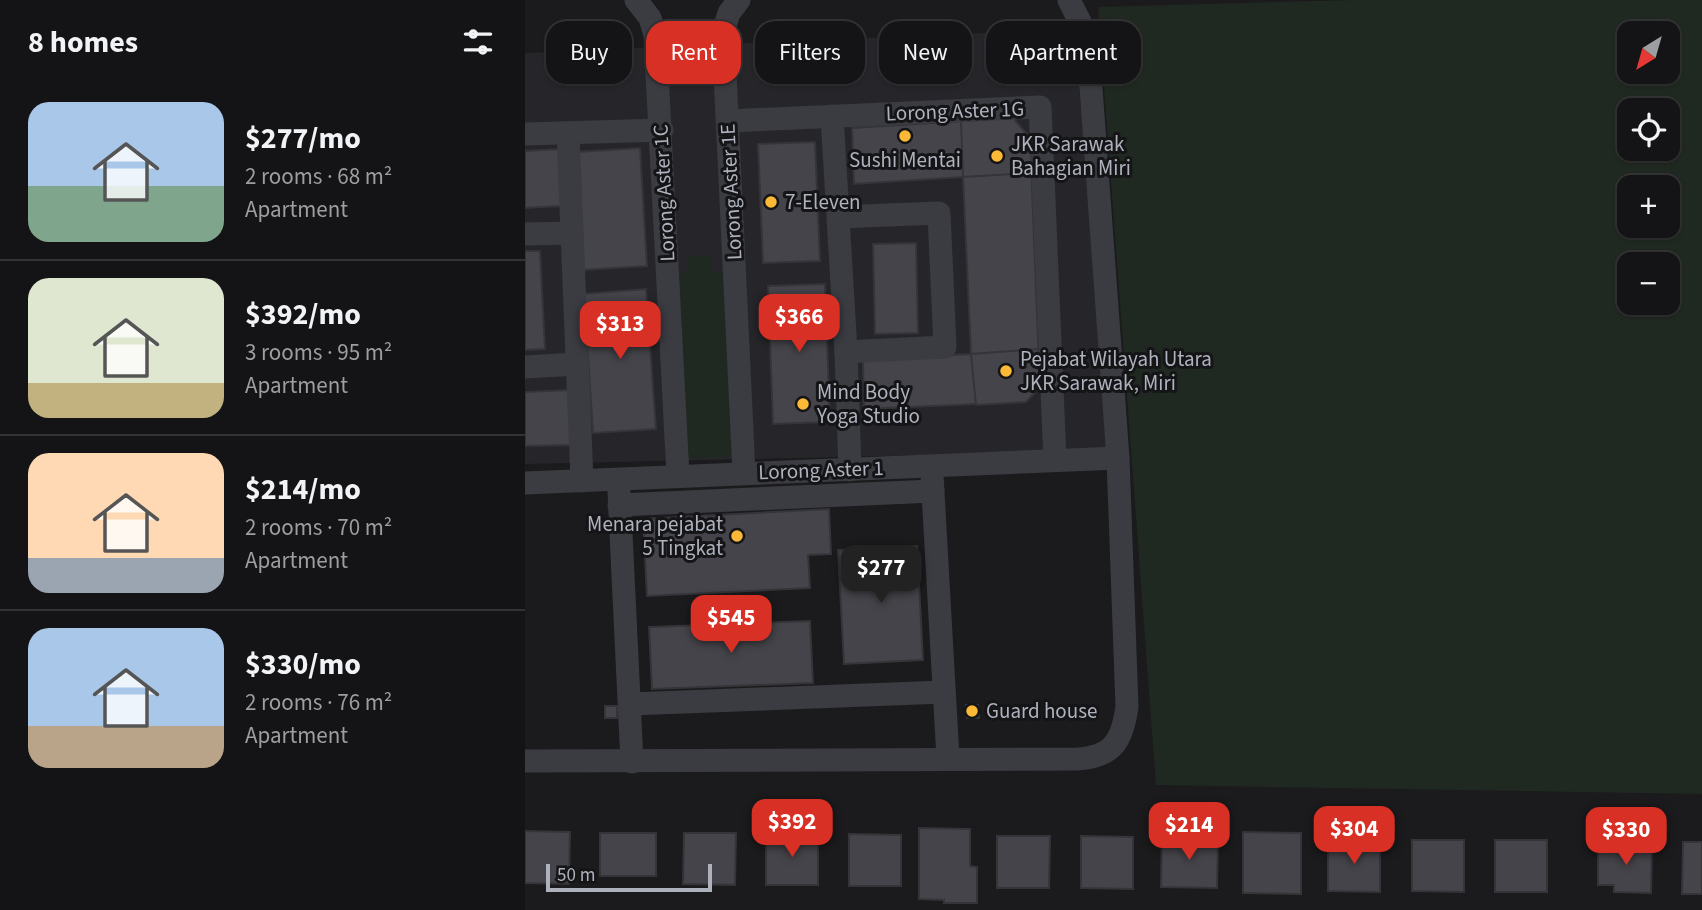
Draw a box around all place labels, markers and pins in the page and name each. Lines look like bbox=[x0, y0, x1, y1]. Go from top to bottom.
marker: Sushi Mentai bbox=[897, 128, 913, 144]
place label: JKR Sarawak Bahagian Miri bbox=[1011, 129, 1131, 183]
place label: Sushi Mentai bbox=[849, 145, 961, 175]
marker: JKR Sarawak Bahagian Miri bbox=[989, 148, 1005, 164]
place label: 7-Eleven bbox=[785, 187, 861, 217]
marker: 7-Eleven bbox=[763, 194, 779, 210]
pin: $366 bbox=[758, 294, 840, 354]
pin: $313 bbox=[579, 302, 661, 361]
place label: Pejabat Wilayah Utara JKR Sarawak, Miri bbox=[1020, 344, 1212, 398]
marker: Pejabat Wilayah Utara JKR Sarawak, Miri bbox=[998, 363, 1014, 379]
place label: Mind Body Yoga Studio bbox=[816, 377, 920, 431]
marker: Mind Body Yoga Studio bbox=[795, 396, 811, 412]
place label: Menara pejabat 5 Tingkat bbox=[587, 509, 723, 563]
marker: Menara pejabat 5 Tingkat bbox=[729, 528, 745, 544]
pin: $277 bbox=[840, 546, 922, 605]
pin: $545 bbox=[690, 596, 772, 655]
place label: Guard house bbox=[986, 696, 1097, 726]
marker: Guard house bbox=[964, 703, 980, 719]
pin: $392 bbox=[751, 800, 833, 859]
pin: $214 bbox=[1148, 802, 1230, 862]
pin: $304 bbox=[1313, 806, 1395, 866]
pin: $330 bbox=[1585, 808, 1667, 867]

